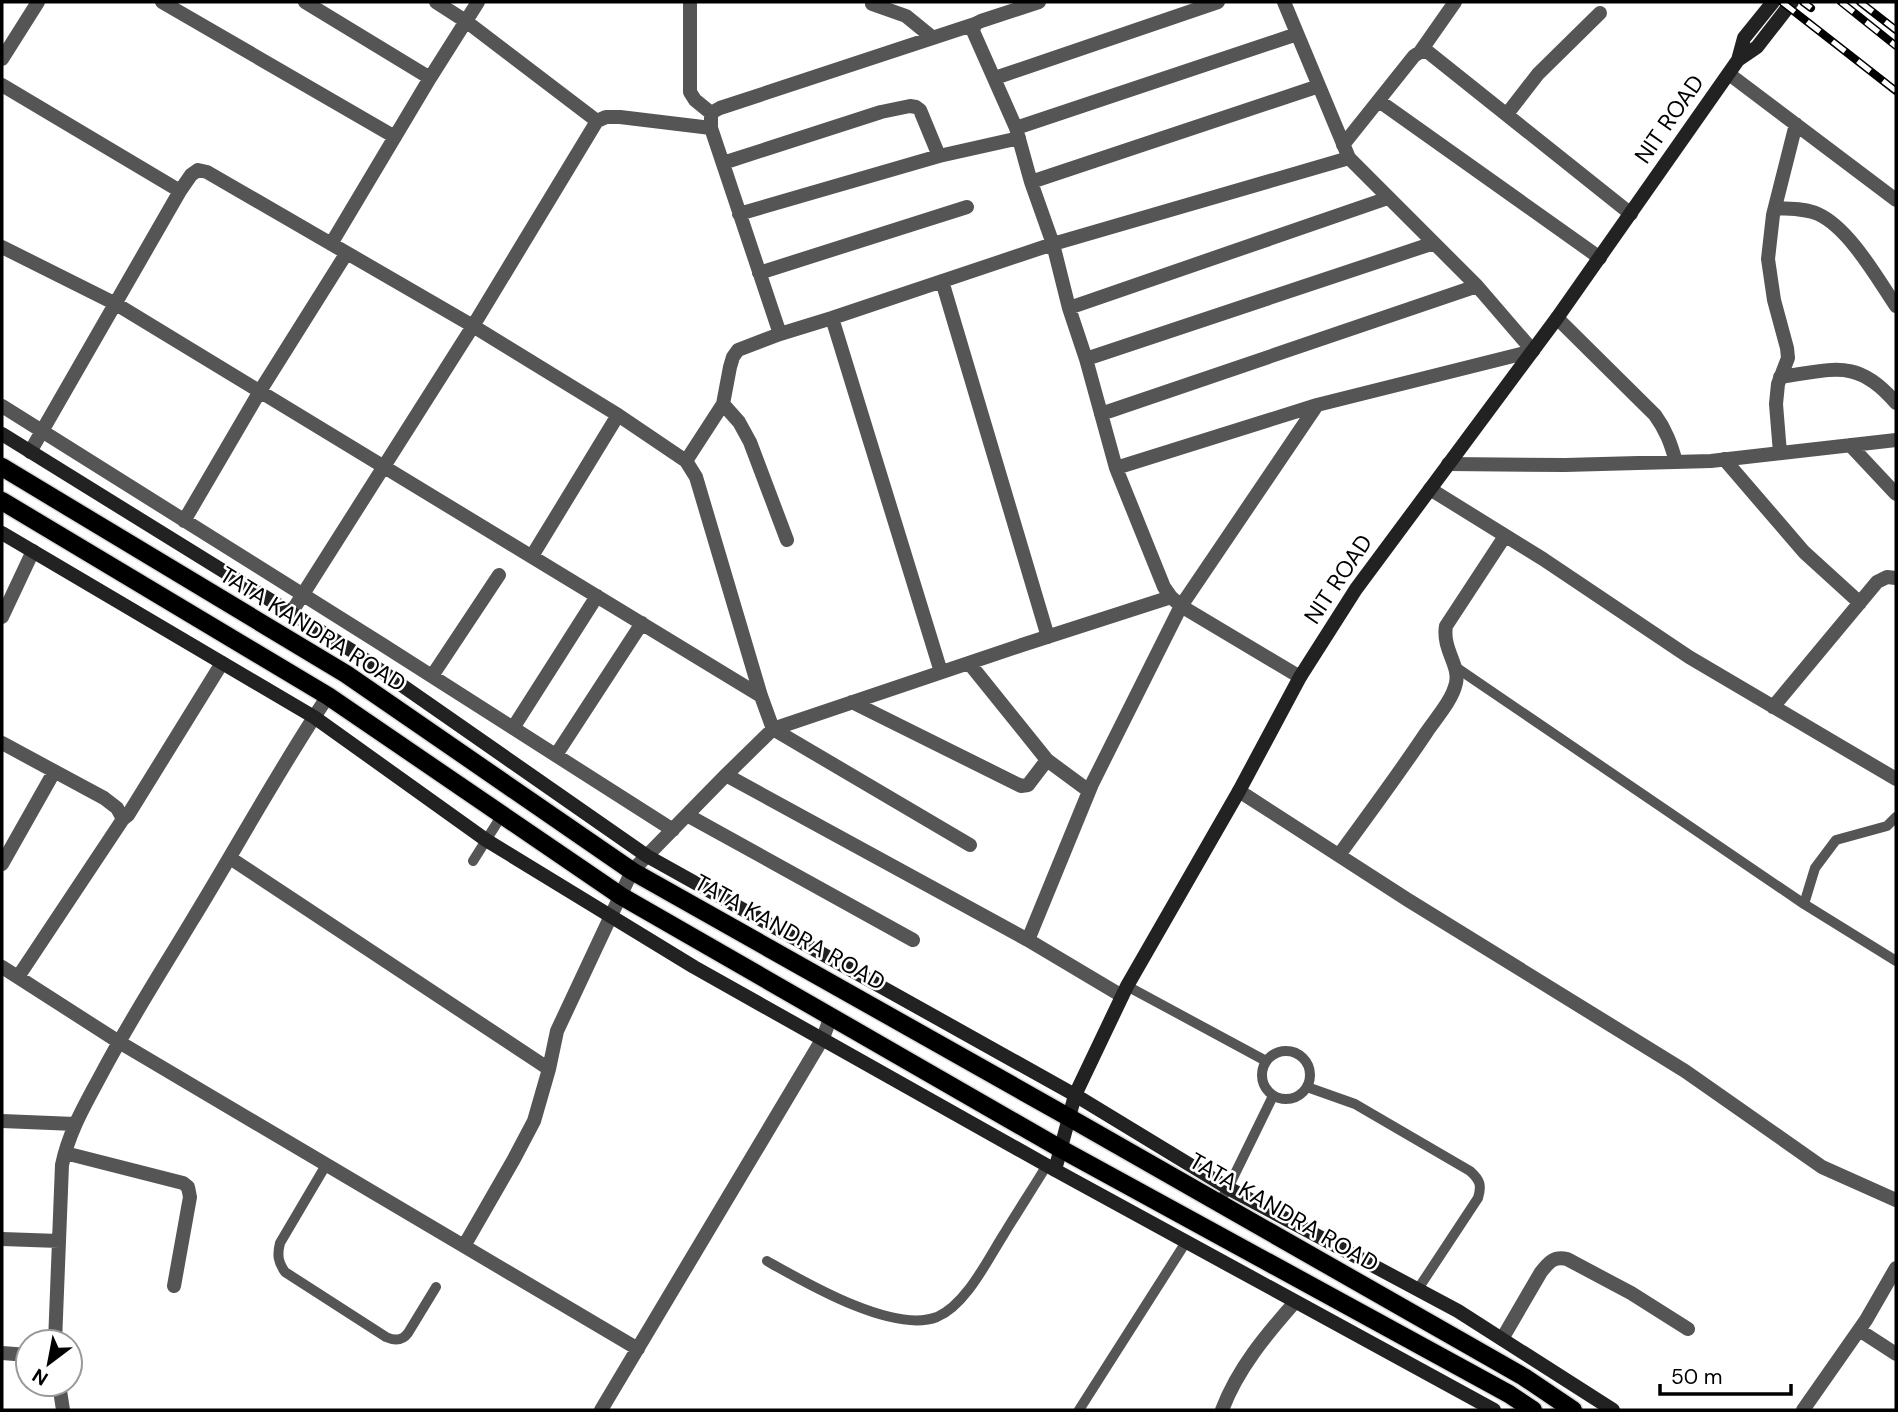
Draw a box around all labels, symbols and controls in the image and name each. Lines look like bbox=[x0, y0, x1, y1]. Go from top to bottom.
street label: NIT ROAD bbox=[1628, 69, 1710, 169]
street label: NIT ROAD bbox=[1297, 528, 1379, 630]
street label: TATA KANDRA ROAD bbox=[214, 560, 412, 698]
street label: TATA KANDRA ROAD bbox=[689, 867, 891, 997]
street label: TATA KANDRA ROAD bbox=[1184, 1146, 1384, 1278]
north arrow bbox=[14, 1328, 84, 1398]
scale bar bbox=[1660, 1352, 1791, 1396]
text: N bbox=[28, 1363, 53, 1391]
text: 50 m bbox=[1671, 1363, 1722, 1391]

